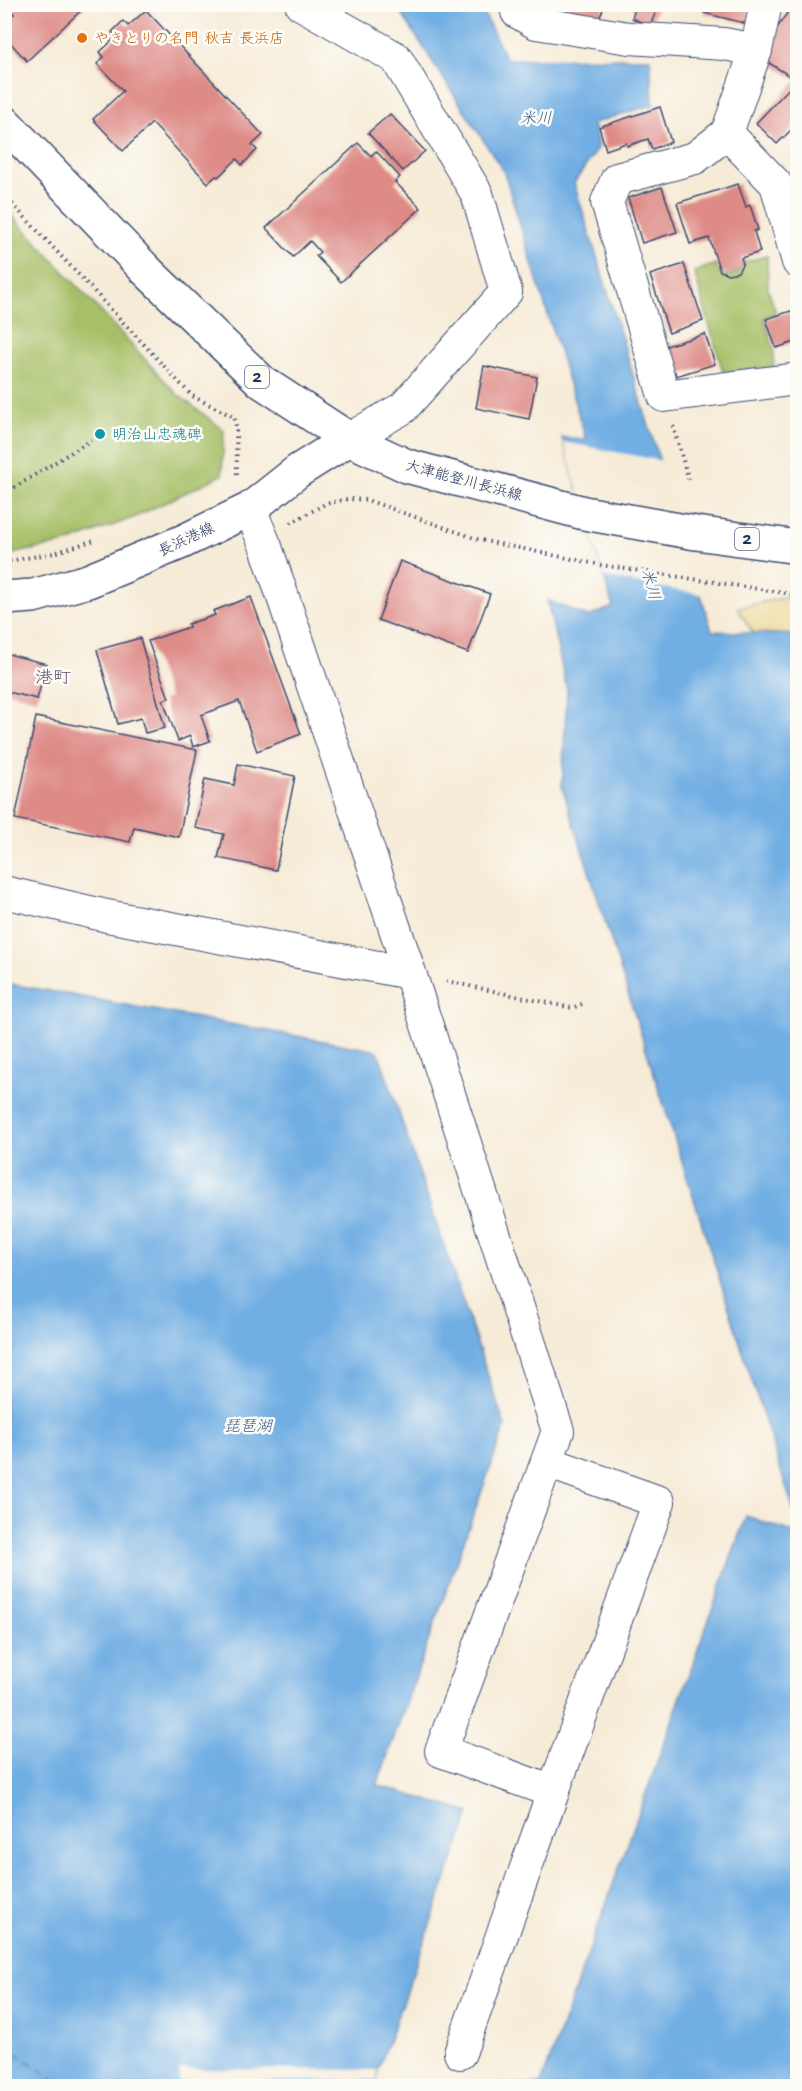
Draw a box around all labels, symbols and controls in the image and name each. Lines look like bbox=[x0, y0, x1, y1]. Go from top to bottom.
place label: やきとりの名門 秋吉 長浜店 bbox=[94, 28, 284, 48]
marker: やきとりの名門 秋吉 長浜店 bbox=[75, 31, 89, 45]
water label: 米川 bbox=[520, 107, 552, 128]
road number: 2 bbox=[245, 366, 269, 388]
place label: 明治山忠魂碑 bbox=[112, 424, 202, 444]
marker: 明治山忠魂碑 bbox=[93, 427, 107, 441]
street label: 大津能登川長浜線 bbox=[403, 455, 525, 505]
street label: 長浜港線 bbox=[155, 517, 217, 561]
road number: 2 bbox=[735, 528, 759, 550]
water label: 米川 bbox=[637, 566, 666, 602]
district label: 港町 bbox=[35, 665, 71, 689]
water label: 琵琶湖 bbox=[224, 1415, 274, 1436]

